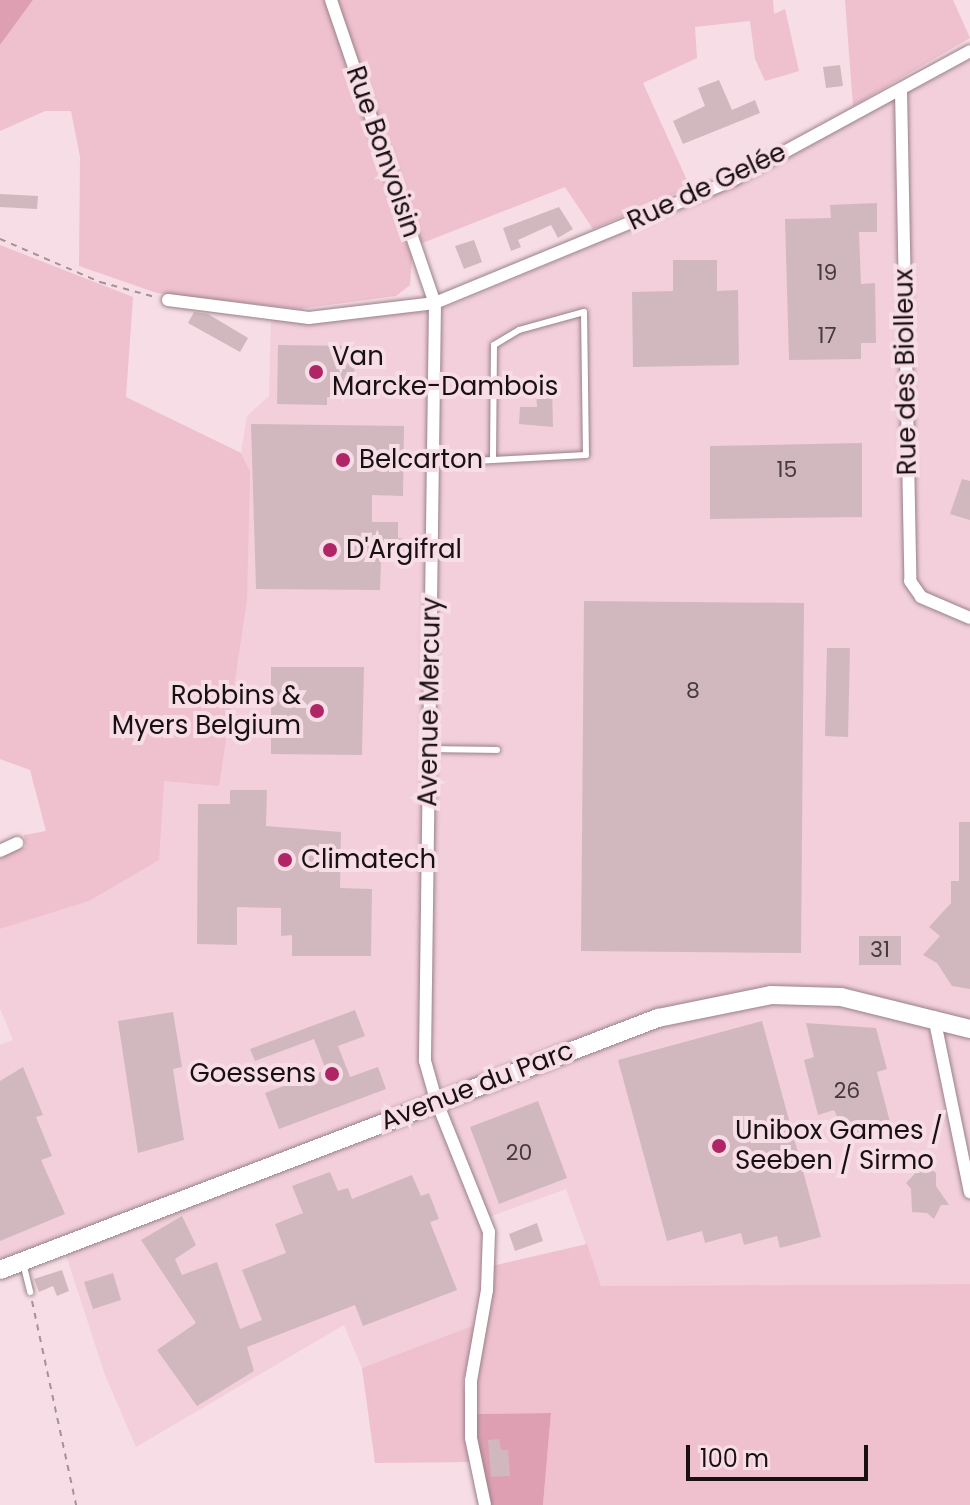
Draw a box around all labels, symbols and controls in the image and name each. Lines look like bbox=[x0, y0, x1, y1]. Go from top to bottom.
street label: Rue Bonvoisin bbox=[339, 62, 427, 242]
street label: Rue de Gelée bbox=[623, 137, 791, 237]
house number: 19 bbox=[817, 260, 837, 286]
street label: Rue des Biolleux bbox=[889, 268, 923, 476]
house number: 17 bbox=[817, 323, 837, 349]
place label: Van Marcke-Dambois bbox=[332, 341, 558, 402]
marker: Van Marcke-Dambois bbox=[307, 363, 325, 381]
place label: Belcarton bbox=[359, 444, 483, 476]
marker: Belcarton bbox=[334, 451, 352, 469]
house number: 15 bbox=[777, 457, 797, 483]
place label: D'Argifral bbox=[346, 534, 462, 566]
marker: D'Argifral bbox=[321, 541, 339, 559]
street label: Avenue Mercury bbox=[413, 597, 447, 807]
house number: 8 bbox=[686, 678, 700, 704]
place label: Robbins & Myers Belgium bbox=[112, 680, 301, 742]
marker: Robbins & Myers Belgium bbox=[308, 702, 326, 720]
place label: Climatech bbox=[301, 844, 436, 876]
marker: Climatech bbox=[276, 851, 294, 869]
house number: 31 bbox=[870, 937, 890, 963]
street label: Avenue du Parc bbox=[376, 1035, 578, 1137]
place label: Goessens bbox=[190, 1058, 316, 1090]
marker: Goessens bbox=[323, 1065, 341, 1083]
house number: 26 bbox=[834, 1078, 860, 1104]
place label: Unibox Games / Seeben / Sirmo bbox=[735, 1115, 943, 1176]
marker: Unibox Games / Seeben / Sirmo bbox=[710, 1137, 728, 1155]
house number: 20 bbox=[506, 1140, 532, 1166]
scale bar bbox=[690, 1429, 872, 1479]
text: 100 m bbox=[700, 1442, 769, 1475]

